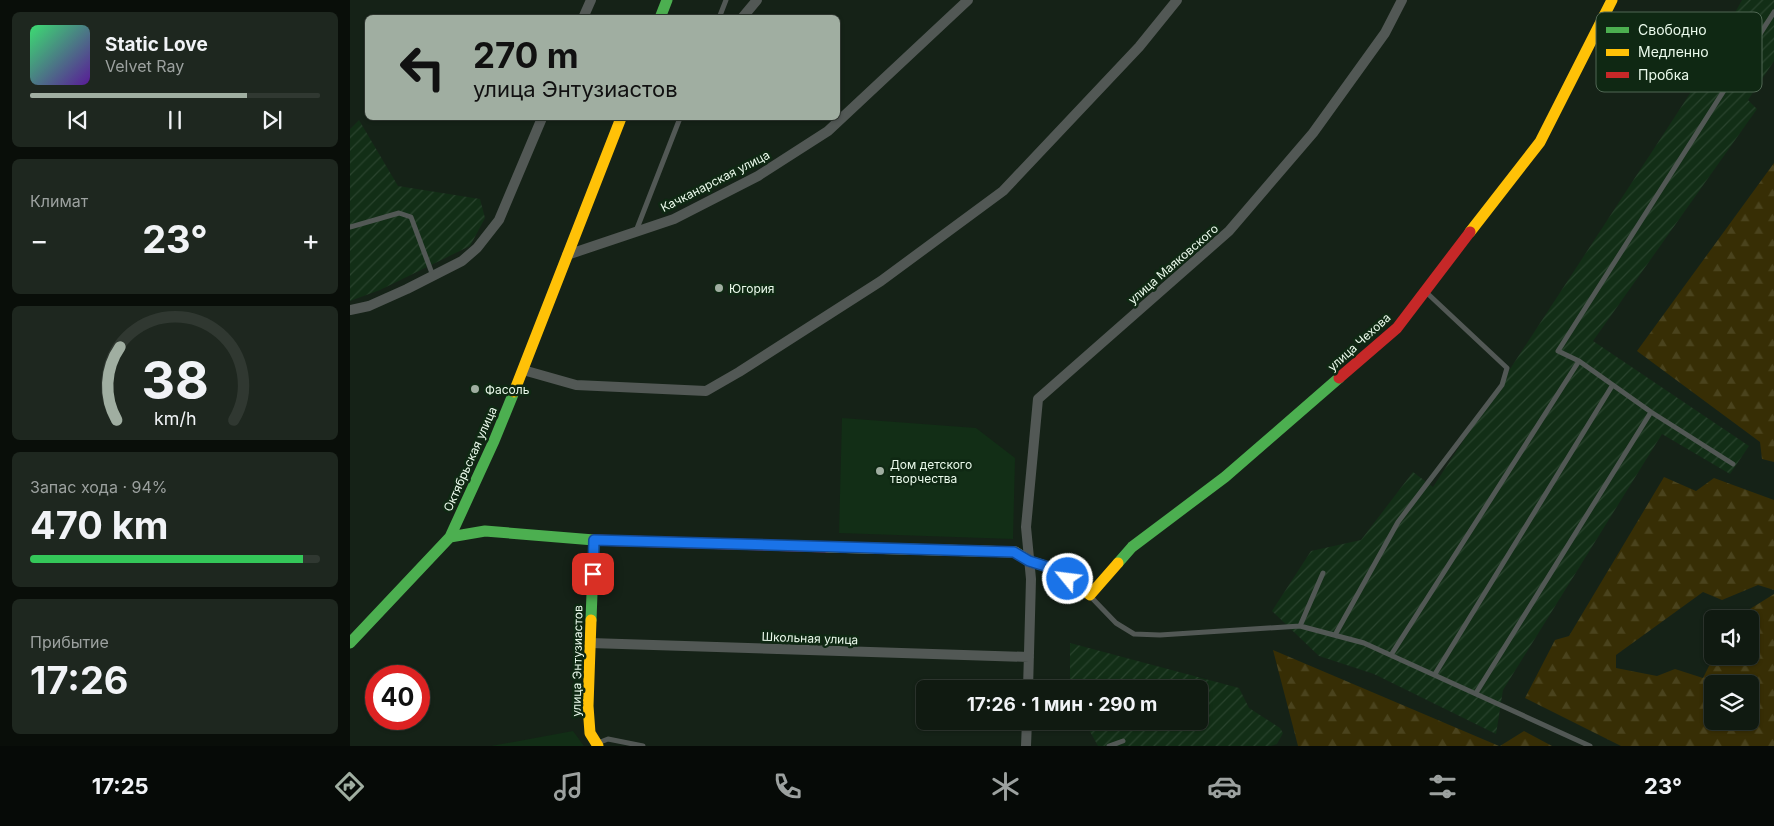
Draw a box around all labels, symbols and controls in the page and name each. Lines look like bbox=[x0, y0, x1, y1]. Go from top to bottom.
legend bbox=[1596, 12, 1762, 92]
text: Свободно bbox=[1638, 21, 1707, 38]
text: Static Love bbox=[105, 33, 208, 56]
text: 270 m bbox=[473, 34, 579, 76]
icon: left bbox=[390, 35, 455, 100]
text: Медленно bbox=[1638, 43, 1709, 60]
text: Velvet Ray bbox=[105, 56, 184, 76]
text: Пробка bbox=[1638, 66, 1689, 83]
text: улица Энтузиастов bbox=[473, 76, 678, 102]
icon: previous bbox=[64, 106, 92, 134]
icon: pause bbox=[161, 106, 189, 134]
icon: next bbox=[258, 106, 286, 134]
street label: Качканарская улица bbox=[658, 147, 772, 215]
text: Климат bbox=[30, 191, 88, 211]
text: 23° bbox=[142, 216, 208, 262]
street label: улица Маяковского bbox=[1125, 221, 1221, 307]
text: − bbox=[30, 223, 49, 257]
text: + bbox=[301, 223, 320, 257]
place label: Югория bbox=[729, 281, 775, 296]
marker: Югория bbox=[713, 282, 725, 294]
street label: улица Чехова bbox=[1324, 310, 1394, 374]
text: 38 bbox=[141, 349, 209, 412]
place label: Фасоль bbox=[485, 382, 530, 397]
marker: Фасоль bbox=[469, 383, 481, 395]
street label: Октябрьская улица bbox=[440, 404, 500, 514]
text: km/h bbox=[154, 408, 196, 429]
place label: Дом детского творчества bbox=[890, 457, 972, 486]
marker: Дом детского творчества bbox=[874, 465, 886, 477]
text: Запас хода · 94% bbox=[30, 477, 167, 497]
text: 470 km bbox=[30, 502, 169, 548]
position arrow bbox=[1041, 552, 1093, 604]
pin bbox=[572, 553, 614, 595]
icon: arrive bbox=[579, 560, 607, 588]
street label: улица Энтузиастов bbox=[569, 605, 585, 717]
map controls bbox=[1704, 610, 1759, 730]
button: sound bbox=[1704, 610, 1759, 665]
street label: Школьная улица bbox=[762, 629, 858, 647]
text: Прибытие bbox=[30, 632, 109, 652]
text: 17:26 bbox=[30, 657, 129, 703]
speed limit sign: 40 bbox=[365, 665, 430, 730]
button: layers bbox=[1704, 675, 1759, 730]
text: 17:26 · 1 мин · 290 m bbox=[967, 693, 1157, 716]
icon: directions bbox=[332, 769, 367, 804]
icon: music bbox=[551, 769, 586, 804]
icon: phone bbox=[770, 769, 805, 804]
icon: climate bbox=[988, 769, 1023, 804]
icon: car bbox=[1207, 769, 1242, 804]
icon: filters bbox=[1425, 769, 1460, 804]
text: 17:25 bbox=[92, 773, 149, 799]
text: 23° bbox=[1644, 773, 1682, 799]

